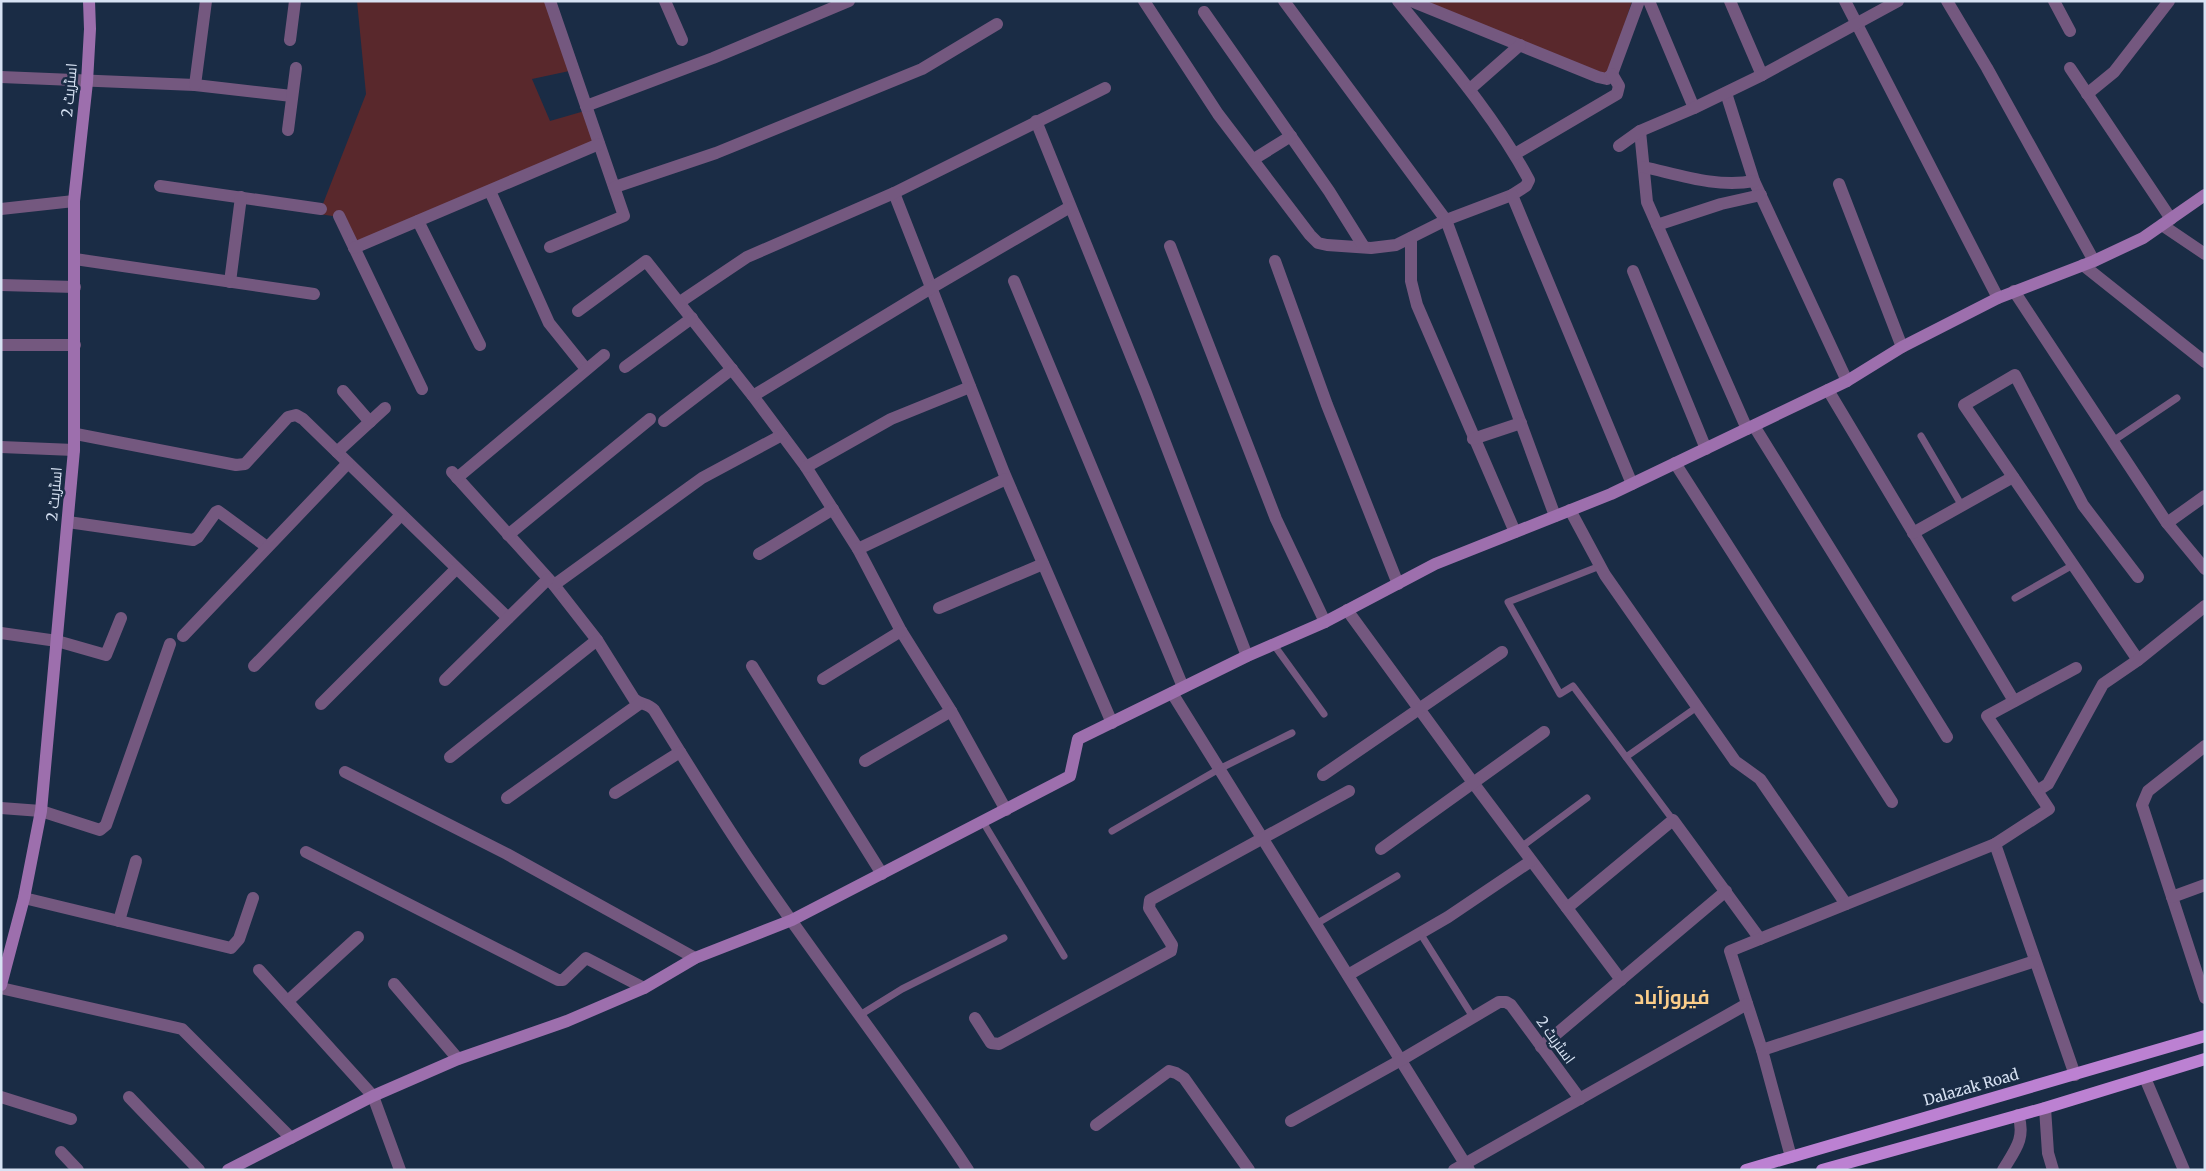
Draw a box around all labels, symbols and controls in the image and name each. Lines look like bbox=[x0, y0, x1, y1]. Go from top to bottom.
street label: اسٹریٹ 2 bbox=[57, 62, 81, 118]
street label: اسٹریٹ 2 bbox=[42, 466, 66, 522]
district label: فیروزآباد bbox=[1634, 984, 1710, 1009]
street label: اسٹریٹ 2 bbox=[1532, 1013, 1580, 1067]
street label: Dalazak Road bbox=[1921, 1064, 2021, 1110]

